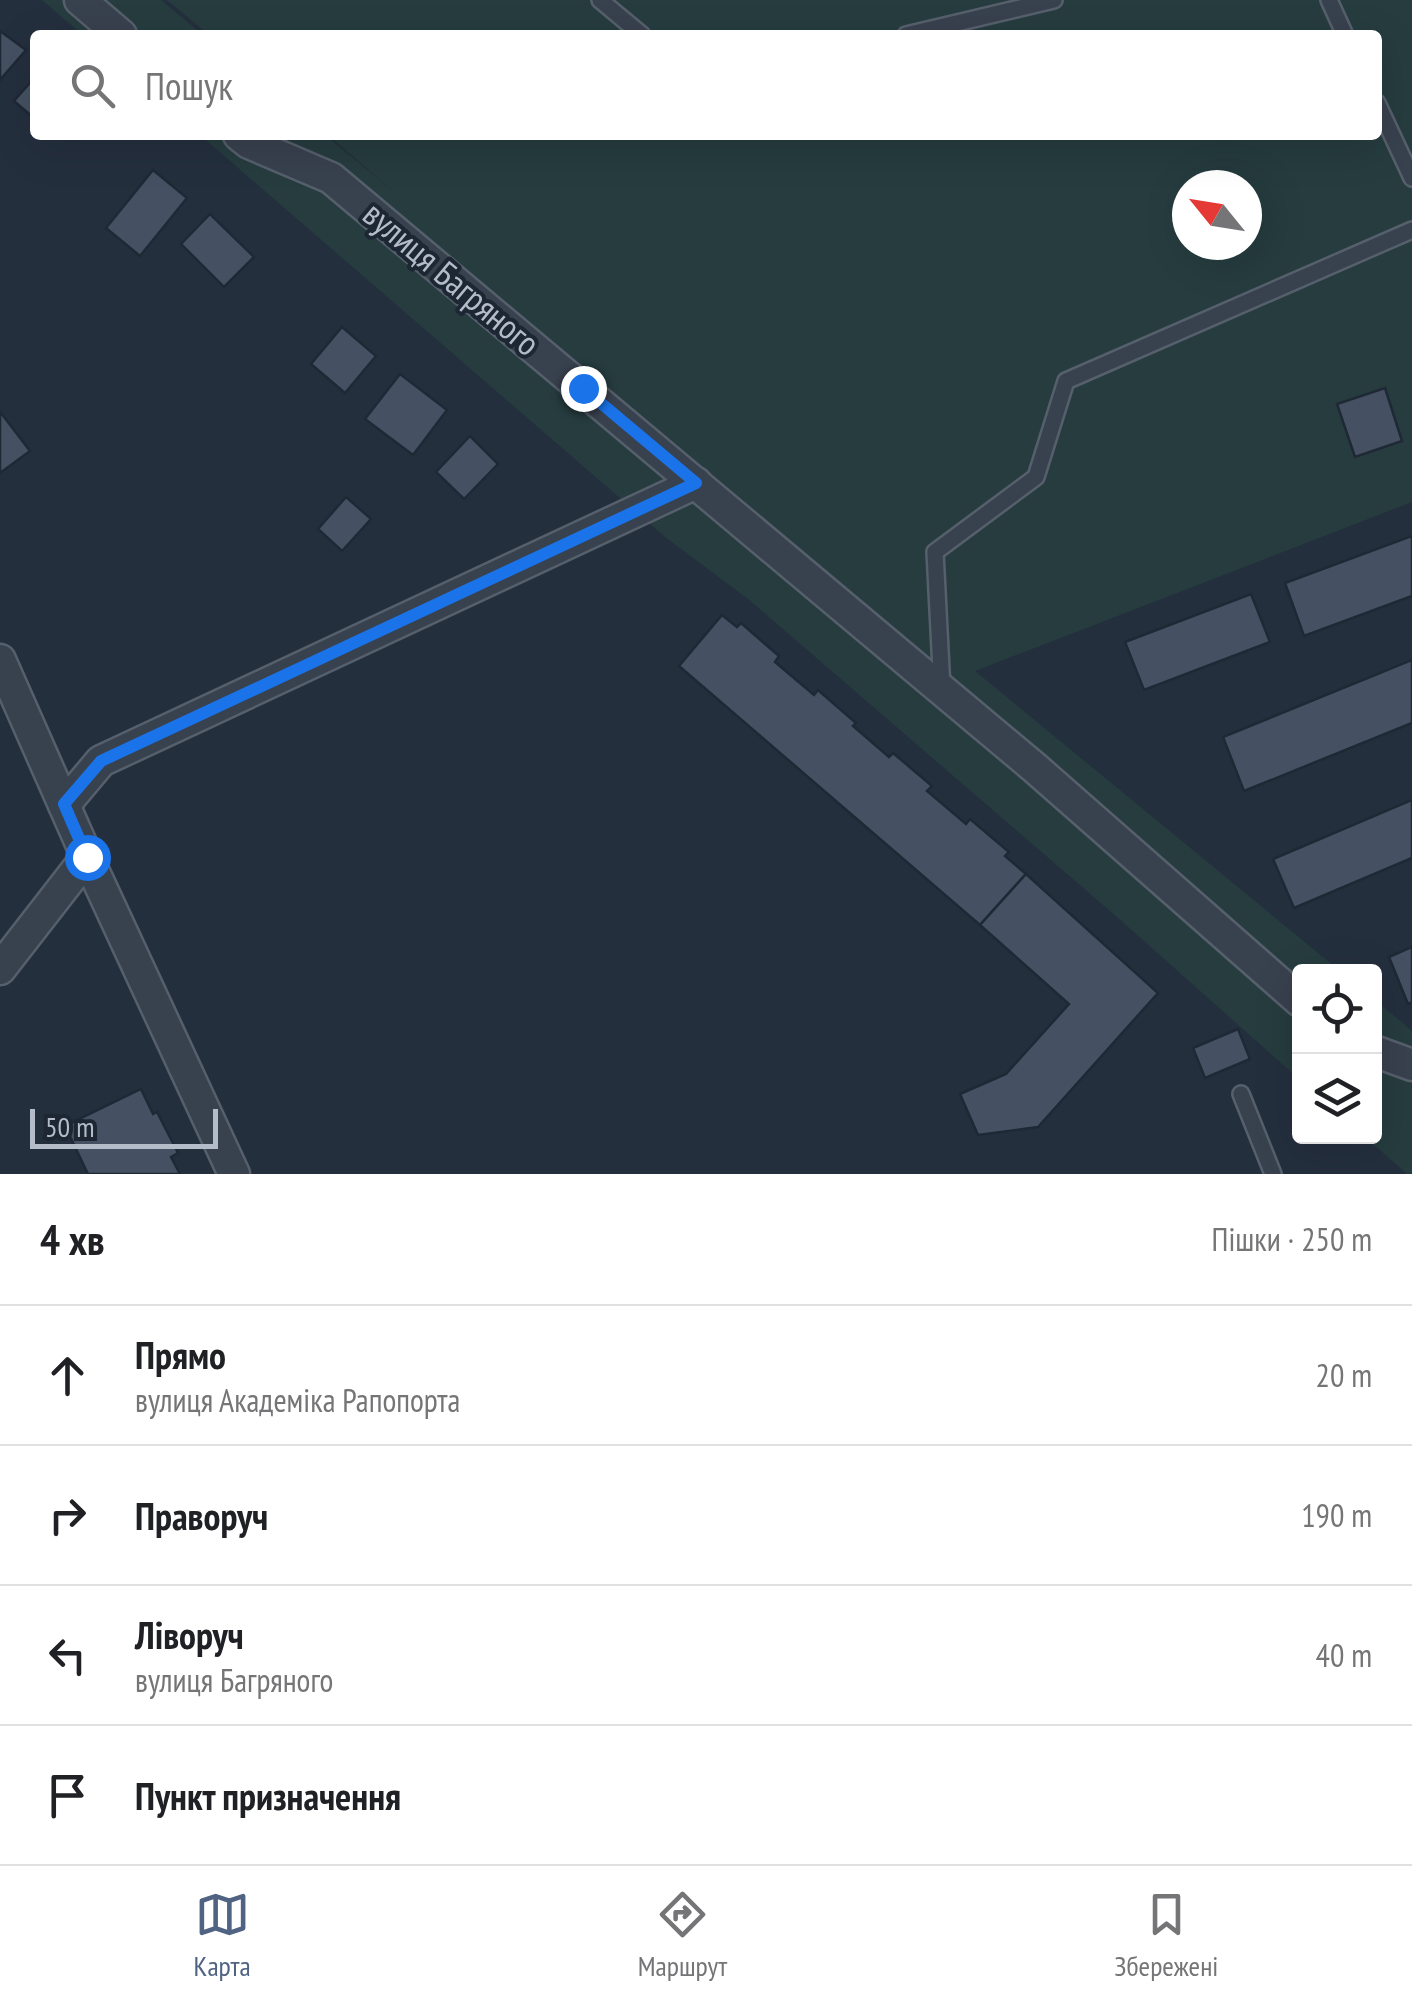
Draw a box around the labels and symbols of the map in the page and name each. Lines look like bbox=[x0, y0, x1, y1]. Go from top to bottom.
north arrow bbox=[1172, 170, 1262, 260]
street label: вулиця Багряного bbox=[354, 191, 550, 365]
route end bbox=[561, 366, 607, 412]
route start bbox=[65, 835, 111, 881]
scale bar bbox=[30, 1104, 218, 1148]

